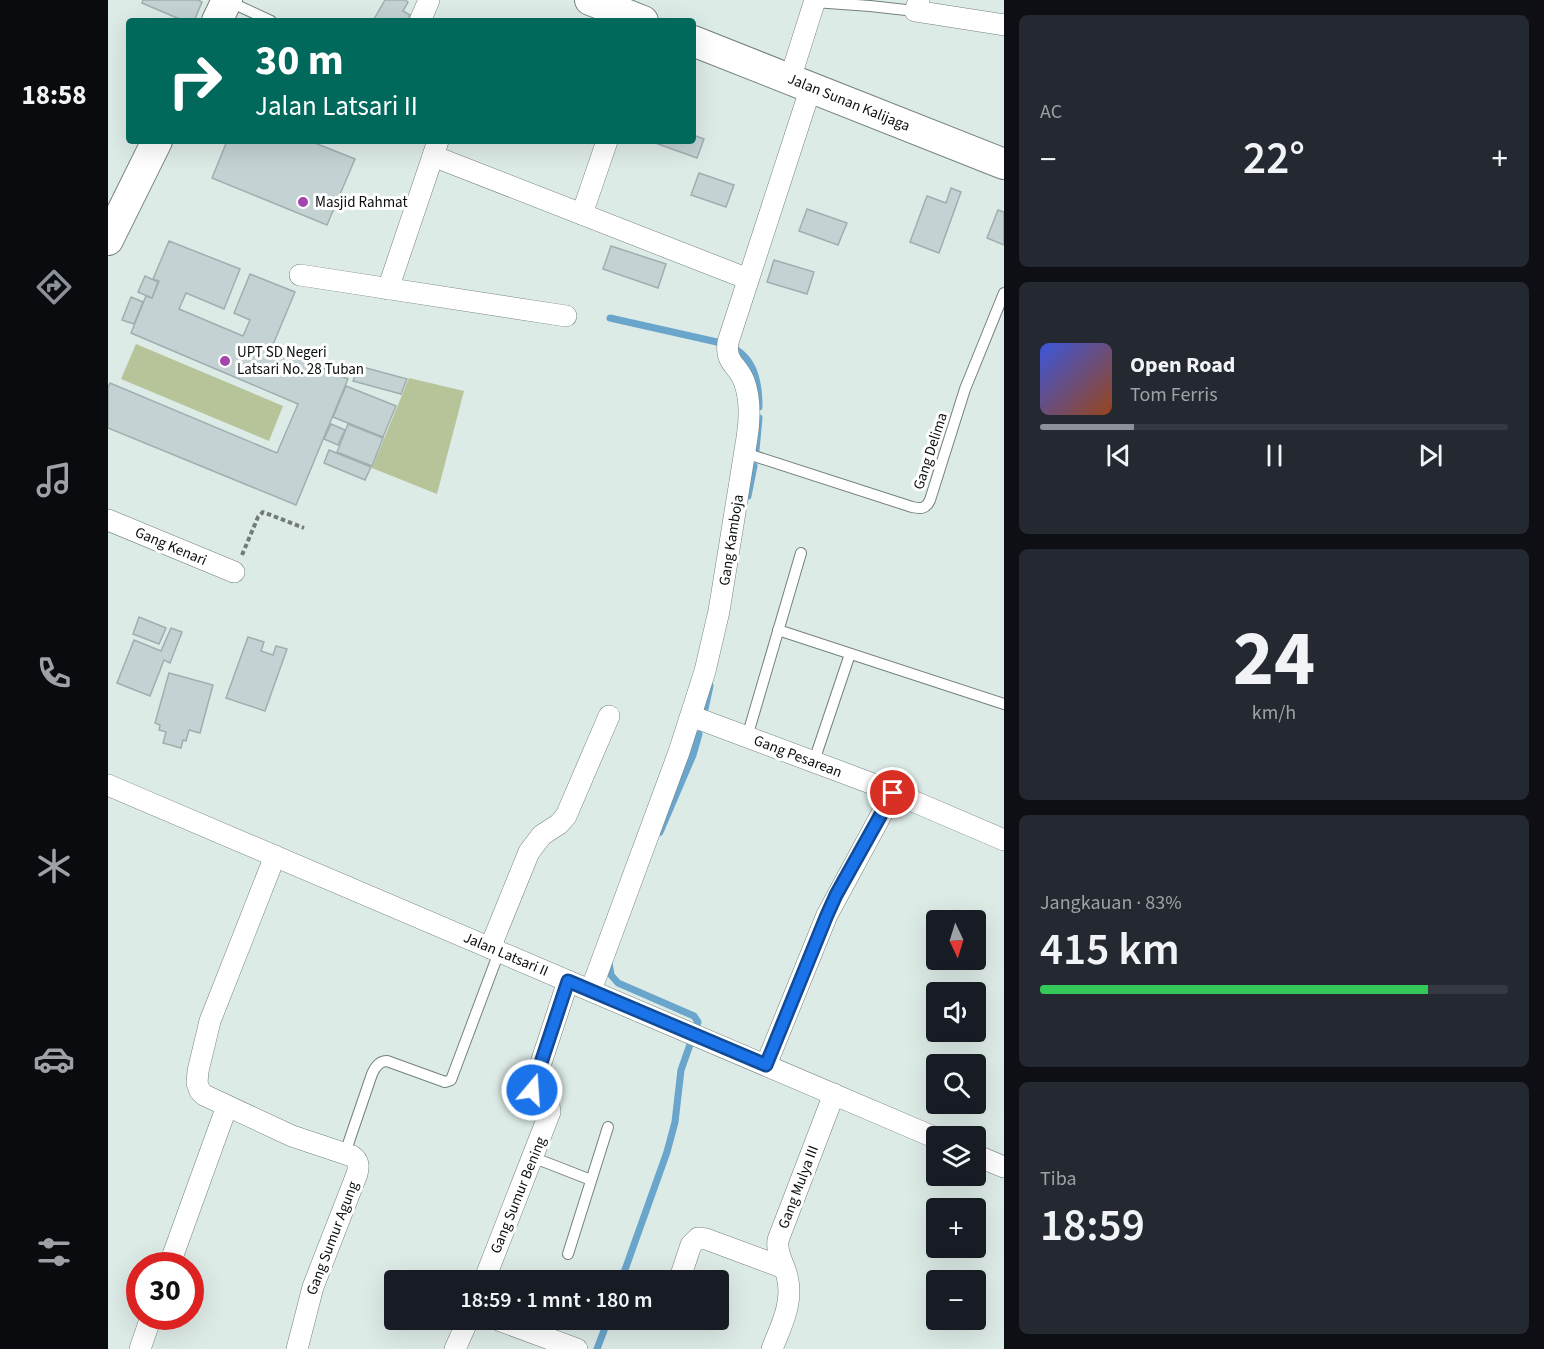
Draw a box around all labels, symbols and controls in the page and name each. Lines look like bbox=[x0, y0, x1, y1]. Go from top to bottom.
text: 30 m bbox=[255, 31, 344, 91]
icon: right bbox=[156, 42, 234, 120]
street label: Jalan Sunan Kalijaga bbox=[784, 68, 913, 137]
text: 18:58 bbox=[21, 76, 87, 115]
text: Jalan Latsari II bbox=[255, 87, 418, 126]
text: AC bbox=[1040, 98, 1062, 126]
text: 22° bbox=[1243, 127, 1305, 191]
text: − bbox=[1040, 136, 1056, 183]
text: + bbox=[1492, 136, 1508, 183]
place label: Masjid Rahmat bbox=[315, 192, 408, 213]
marker: Masjid Rahmat bbox=[296, 195, 310, 209]
icon: directions bbox=[33, 266, 75, 308]
place label: UPT SD Negeri Latsari No. 28 Tuban bbox=[237, 342, 364, 380]
text: Open Road bbox=[1130, 349, 1235, 381]
marker: UPT SD Negeri Latsari No. 28 Tuban bbox=[218, 354, 232, 368]
text: Tom Ferris bbox=[1130, 381, 1218, 409]
street label: Gang Delima bbox=[908, 410, 953, 492]
icon: previous bbox=[1102, 439, 1135, 472]
icon: pause bbox=[1258, 439, 1291, 472]
icon: next bbox=[1414, 439, 1447, 472]
icon: music bbox=[33, 459, 75, 501]
street label: Gang Kamboja bbox=[714, 493, 749, 587]
street label: Gang Kenari bbox=[132, 522, 210, 571]
text: 24 bbox=[1233, 604, 1315, 715]
icon: phone bbox=[33, 652, 75, 694]
text: km/h bbox=[1252, 699, 1296, 727]
street label: Gang Pesarean bbox=[751, 730, 845, 783]
pin bbox=[867, 767, 918, 818]
icon: arrive bbox=[876, 776, 909, 809]
icon: climate bbox=[33, 845, 75, 887]
text: Jangkauan · 83% bbox=[1040, 889, 1182, 917]
north arrow bbox=[926, 910, 986, 970]
map controls bbox=[926, 910, 986, 1330]
text: 415 km bbox=[1040, 918, 1180, 982]
street label: Jalan Latsari II bbox=[460, 927, 552, 982]
button: sound bbox=[926, 982, 986, 1042]
icon: car bbox=[33, 1038, 75, 1080]
button: search bbox=[926, 1054, 986, 1114]
position arrow bbox=[500, 1058, 564, 1122]
button: layers bbox=[926, 1126, 986, 1186]
street label: Gang Sumur Bening bbox=[485, 1133, 552, 1257]
street label: Gang Mulya III bbox=[773, 1143, 824, 1232]
text: Tiba bbox=[1040, 1165, 1077, 1193]
street label: Gang Sumur Agung bbox=[301, 1178, 364, 1298]
text: 18:59 bbox=[1040, 1194, 1145, 1258]
button: + bbox=[926, 1198, 986, 1258]
icon: filters bbox=[33, 1231, 75, 1273]
speed limit sign: 30 bbox=[126, 1252, 204, 1330]
button: − bbox=[926, 1270, 986, 1330]
text: 18:59 · 1 mnt · 180 m bbox=[460, 1284, 653, 1316]

